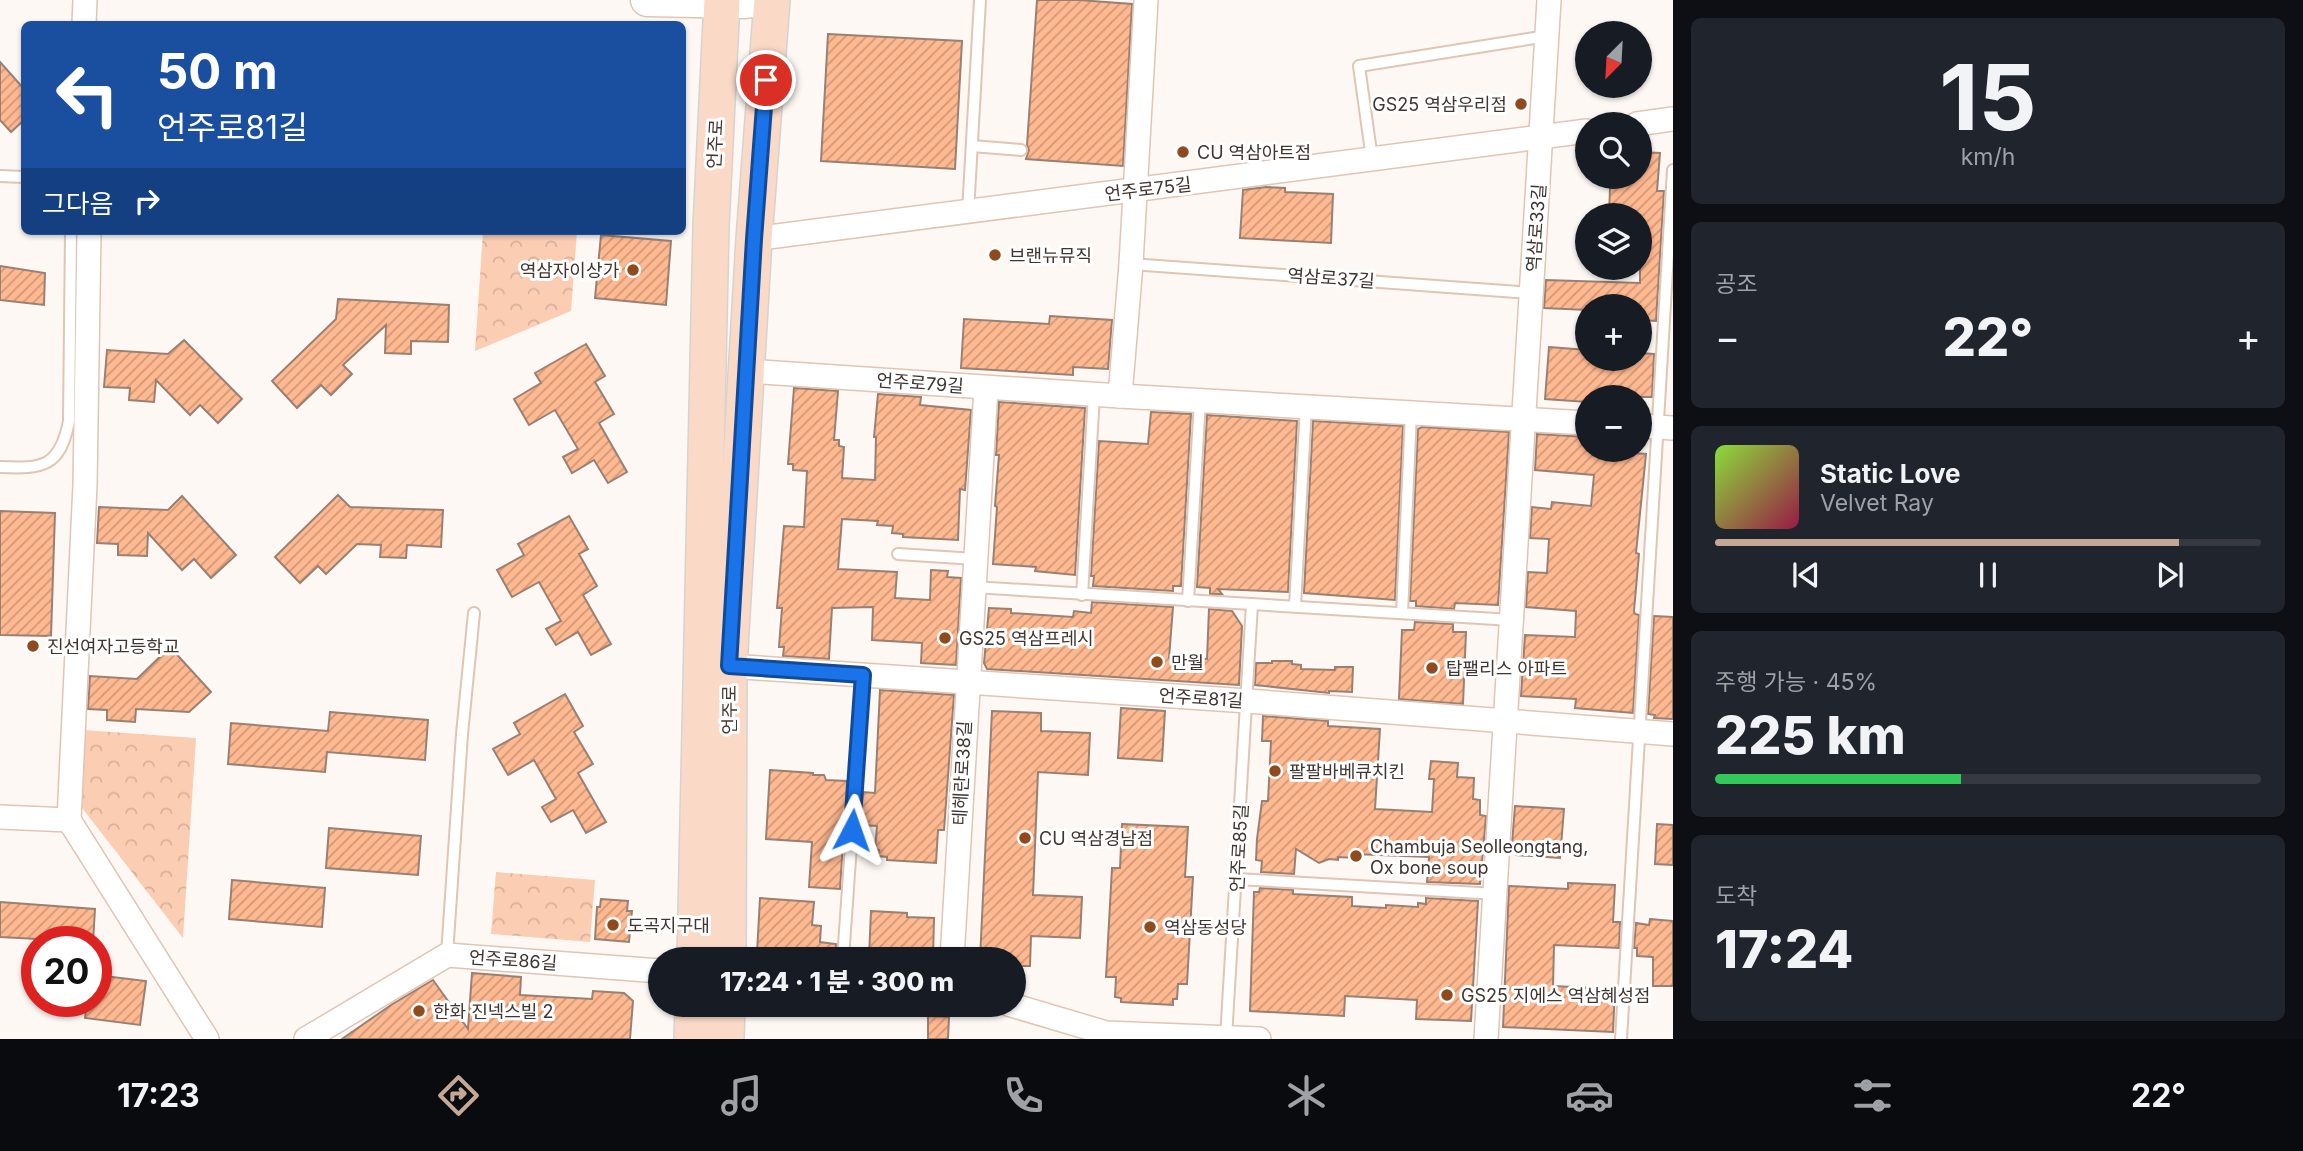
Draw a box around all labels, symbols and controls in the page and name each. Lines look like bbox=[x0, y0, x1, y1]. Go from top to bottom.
north arrow bbox=[1575, 21, 1652, 98]
map controls bbox=[1575, 21, 1652, 462]
text: 50 m bbox=[157, 42, 278, 101]
text: 15 bbox=[1939, 42, 2037, 152]
icon: left bbox=[42, 49, 133, 140]
pin bbox=[736, 50, 796, 110]
icon: arrive bbox=[747, 61, 785, 99]
place label: GS25 역삼우리점 bbox=[1372, 94, 1507, 115]
marker: GS25 역삼우리점 bbox=[1513, 96, 1529, 112]
text: 언주로81길 bbox=[157, 108, 308, 147]
button: search bbox=[1575, 112, 1652, 189]
street label: 언주로 bbox=[703, 119, 727, 169]
place label: CU 역삼아트점 bbox=[1197, 142, 1311, 163]
text: km/h bbox=[1961, 143, 2015, 171]
marker: CU 역삼아트점 bbox=[1175, 144, 1191, 160]
street label: 언주로75길 bbox=[1103, 173, 1193, 205]
icon: right bbox=[128, 182, 166, 220]
street label: 역삼로33길 bbox=[1522, 183, 1550, 273]
text: 그다음 bbox=[42, 188, 114, 219]
button: layers bbox=[1575, 203, 1652, 280]
place label: 브랜뉴뮤직 bbox=[1009, 245, 1092, 266]
marker: 브랜뉴뮤직 bbox=[987, 247, 1003, 263]
place label: 역삼자이상가 bbox=[520, 260, 619, 281]
marker: 역삼자이상가 bbox=[625, 262, 641, 278]
street label: 역삼로37길 bbox=[1287, 264, 1375, 292]
text: 공조 bbox=[1715, 270, 1757, 298]
button: + bbox=[1575, 294, 1652, 371]
text: 22° bbox=[1943, 306, 2033, 369]
text: − bbox=[1715, 314, 1740, 360]
text: + bbox=[2236, 314, 2261, 360]
street label: 언주로79길 bbox=[876, 369, 964, 397]
button: − bbox=[1575, 385, 1652, 462]
text: Static Love bbox=[1820, 458, 1961, 489]
text: Velvet Ray bbox=[1820, 489, 1934, 517]
icon: previous bbox=[1787, 556, 1825, 594]
icon: pause bbox=[1969, 556, 2007, 594]
icon: next bbox=[2151, 556, 2189, 594]
place label: GS25 역삼프레시 bbox=[959, 628, 1094, 649]
marker: GS25 역삼프레시 bbox=[937, 630, 953, 646]
place label: 진선여자고등학교 bbox=[47, 636, 179, 657]
marker: 진선여자고등학교 bbox=[25, 638, 41, 654]
place label: 만월 bbox=[1171, 652, 1204, 673]
marker: 만월 bbox=[1149, 654, 1165, 670]
place label: 탑팰리스 아파트 bbox=[1446, 658, 1567, 679]
marker: 탑팰리스 아파트 bbox=[1424, 660, 1440, 676]
text: 주행 가능 · 45% bbox=[1715, 668, 1877, 696]
street label: 언주로 bbox=[719, 685, 740, 735]
street label: 언주로81길 bbox=[1158, 685, 1244, 711]
text: 225 km bbox=[1715, 704, 1906, 767]
street label: 테헤란로38길 bbox=[949, 720, 975, 826]
place label: 팔팔바베큐치킨 bbox=[1289, 761, 1405, 782]
marker: 팔팔바베큐치킨 bbox=[1267, 763, 1283, 779]
position arrow bbox=[815, 793, 889, 867]
street label: 언주로85길 bbox=[1226, 803, 1252, 893]
place label: CU 역삼경남점 bbox=[1039, 828, 1153, 849]
marker: CU 역삼경남점 bbox=[1017, 830, 1033, 846]
place label: Chambuja Seolleongtang, Ox bone soup bbox=[1370, 836, 1588, 878]
marker: Chambuja Seolleongtang, Ox bone soup bbox=[1348, 848, 1364, 864]
text: 도착 bbox=[1715, 882, 1757, 910]
place label: 도곡지구대 bbox=[627, 915, 710, 936]
marker: 도곡지구대 bbox=[605, 917, 621, 933]
place label: 역삼동성당 bbox=[1164, 917, 1247, 938]
text: 17:24 bbox=[1715, 918, 1853, 981]
marker: 역삼동성당 bbox=[1142, 919, 1158, 935]
speed limit sign: 20 bbox=[21, 926, 112, 1017]
street label: 언주로86길 bbox=[468, 946, 558, 974]
text: 17:24 · 1 분 · 300 m bbox=[720, 966, 954, 997]
place label: GS25 지에스 역삼혜성점 bbox=[1461, 985, 1651, 1006]
marker: GS25 지에스 역삼혜성점 bbox=[1439, 987, 1455, 1003]
place label: 한화 진넥스빌 2 bbox=[433, 1001, 553, 1022]
marker: 한화 진넥스빌 2 bbox=[411, 1003, 427, 1019]
icon: directions bbox=[434, 1071, 483, 1120]
icon: music bbox=[717, 1071, 766, 1120]
icon: phone bbox=[999, 1071, 1048, 1120]
icon: climate bbox=[1282, 1071, 1331, 1120]
icon: car bbox=[1565, 1071, 1614, 1120]
icon: filters bbox=[1848, 1071, 1897, 1120]
text: 17:23 bbox=[117, 1076, 200, 1115]
text: 22° bbox=[2131, 1076, 2186, 1115]

